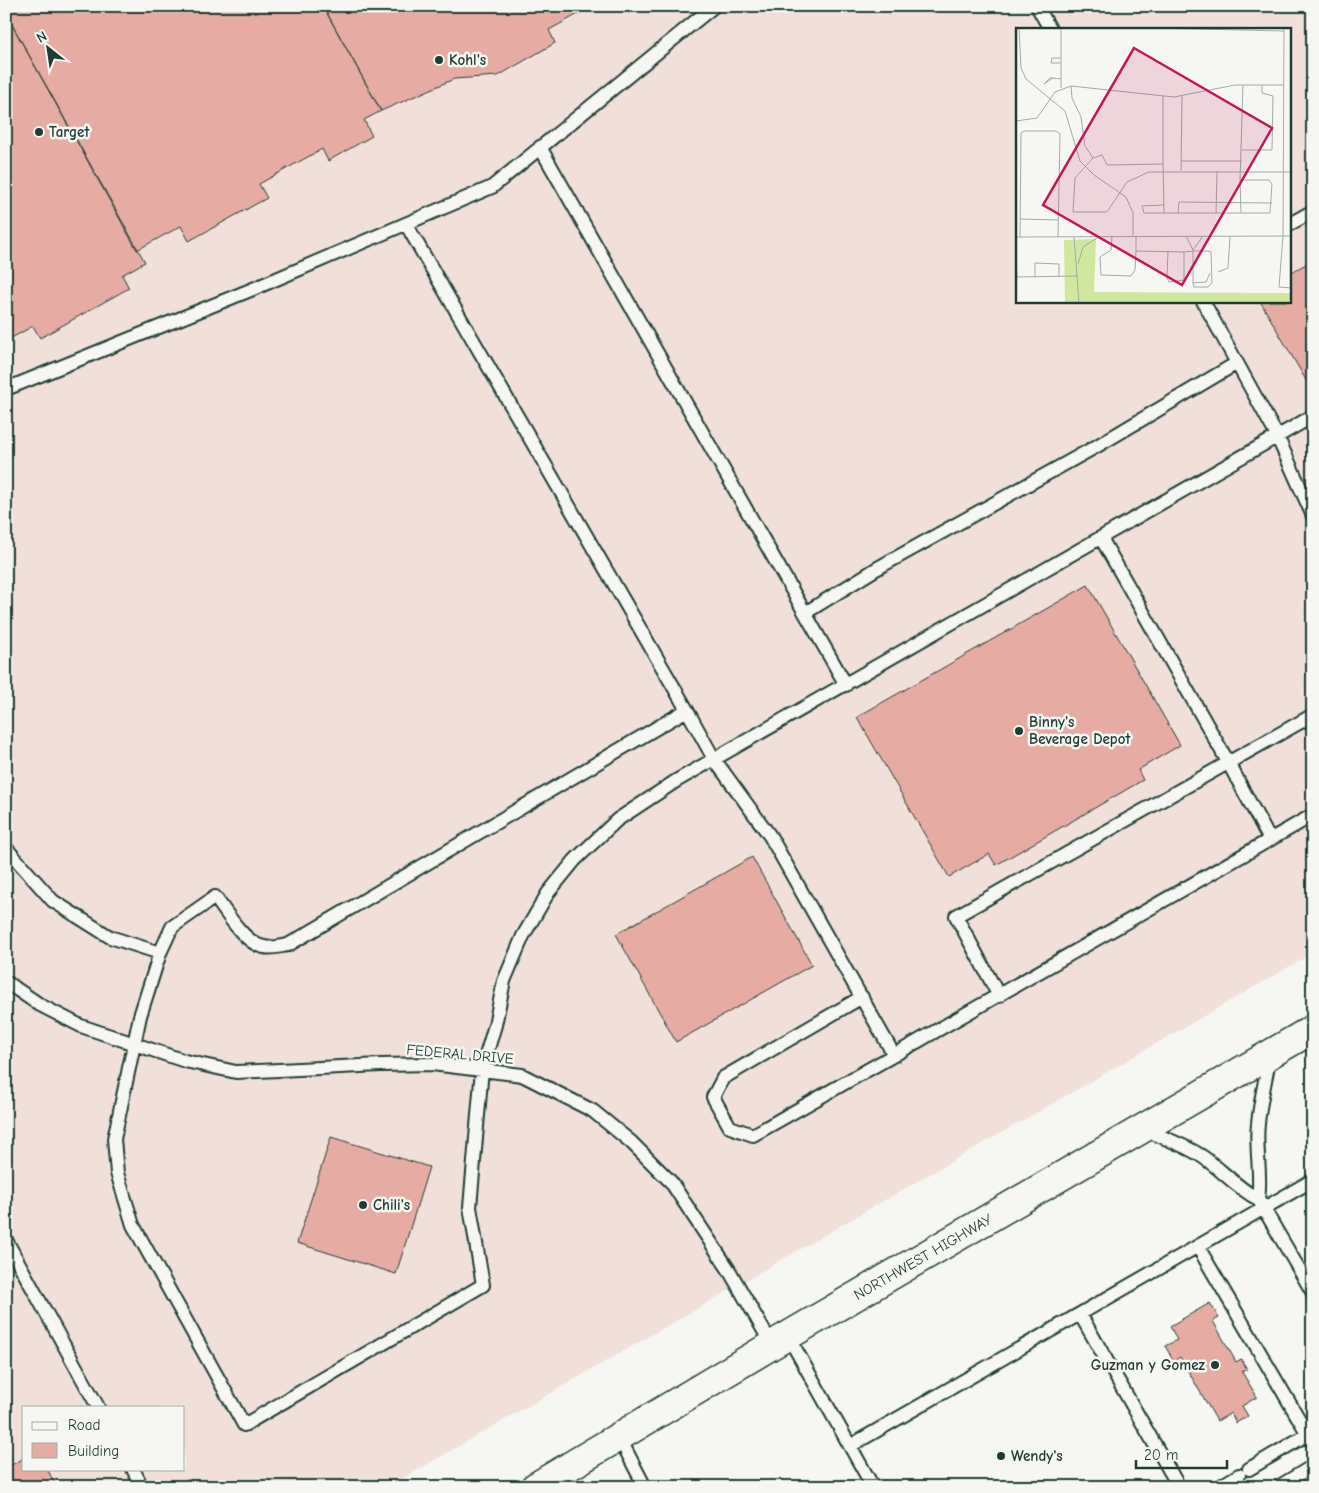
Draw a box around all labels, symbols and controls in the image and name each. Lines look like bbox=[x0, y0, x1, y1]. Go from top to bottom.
north arrow bbox=[22, 22, 72, 72]
text: N bbox=[34, 28, 50, 47]
inset map bbox=[1016, 28, 1292, 302]
place label: Kohl's bbox=[449, 51, 486, 69]
marker: Kohl's bbox=[433, 54, 445, 66]
place label: Target bbox=[49, 123, 90, 141]
marker: Target bbox=[33, 126, 45, 138]
place label: Binny's Beverage Depot bbox=[1029, 713, 1131, 748]
marker: Binny's Beverage Depot bbox=[1013, 725, 1025, 737]
street label: FEDERAL DRIVE bbox=[406, 1040, 514, 1068]
place label: Chili's bbox=[373, 1196, 410, 1214]
marker: Chili's bbox=[357, 1199, 369, 1211]
street label: NORTHWEST HIGHWAY bbox=[850, 1210, 996, 1304]
place label: Guzman y Gomez bbox=[1091, 1356, 1206, 1374]
marker: Guzman y Gomez bbox=[1209, 1359, 1221, 1371]
legend bbox=[22, 1406, 185, 1470]
text: Road bbox=[68, 1416, 100, 1434]
scale bar bbox=[1136, 1438, 1228, 1470]
text: Building bbox=[68, 1442, 119, 1460]
text: 20 m bbox=[1144, 1446, 1178, 1464]
place label: Wendy's bbox=[1011, 1447, 1063, 1465]
marker: Wendy's bbox=[995, 1450, 1007, 1462]

